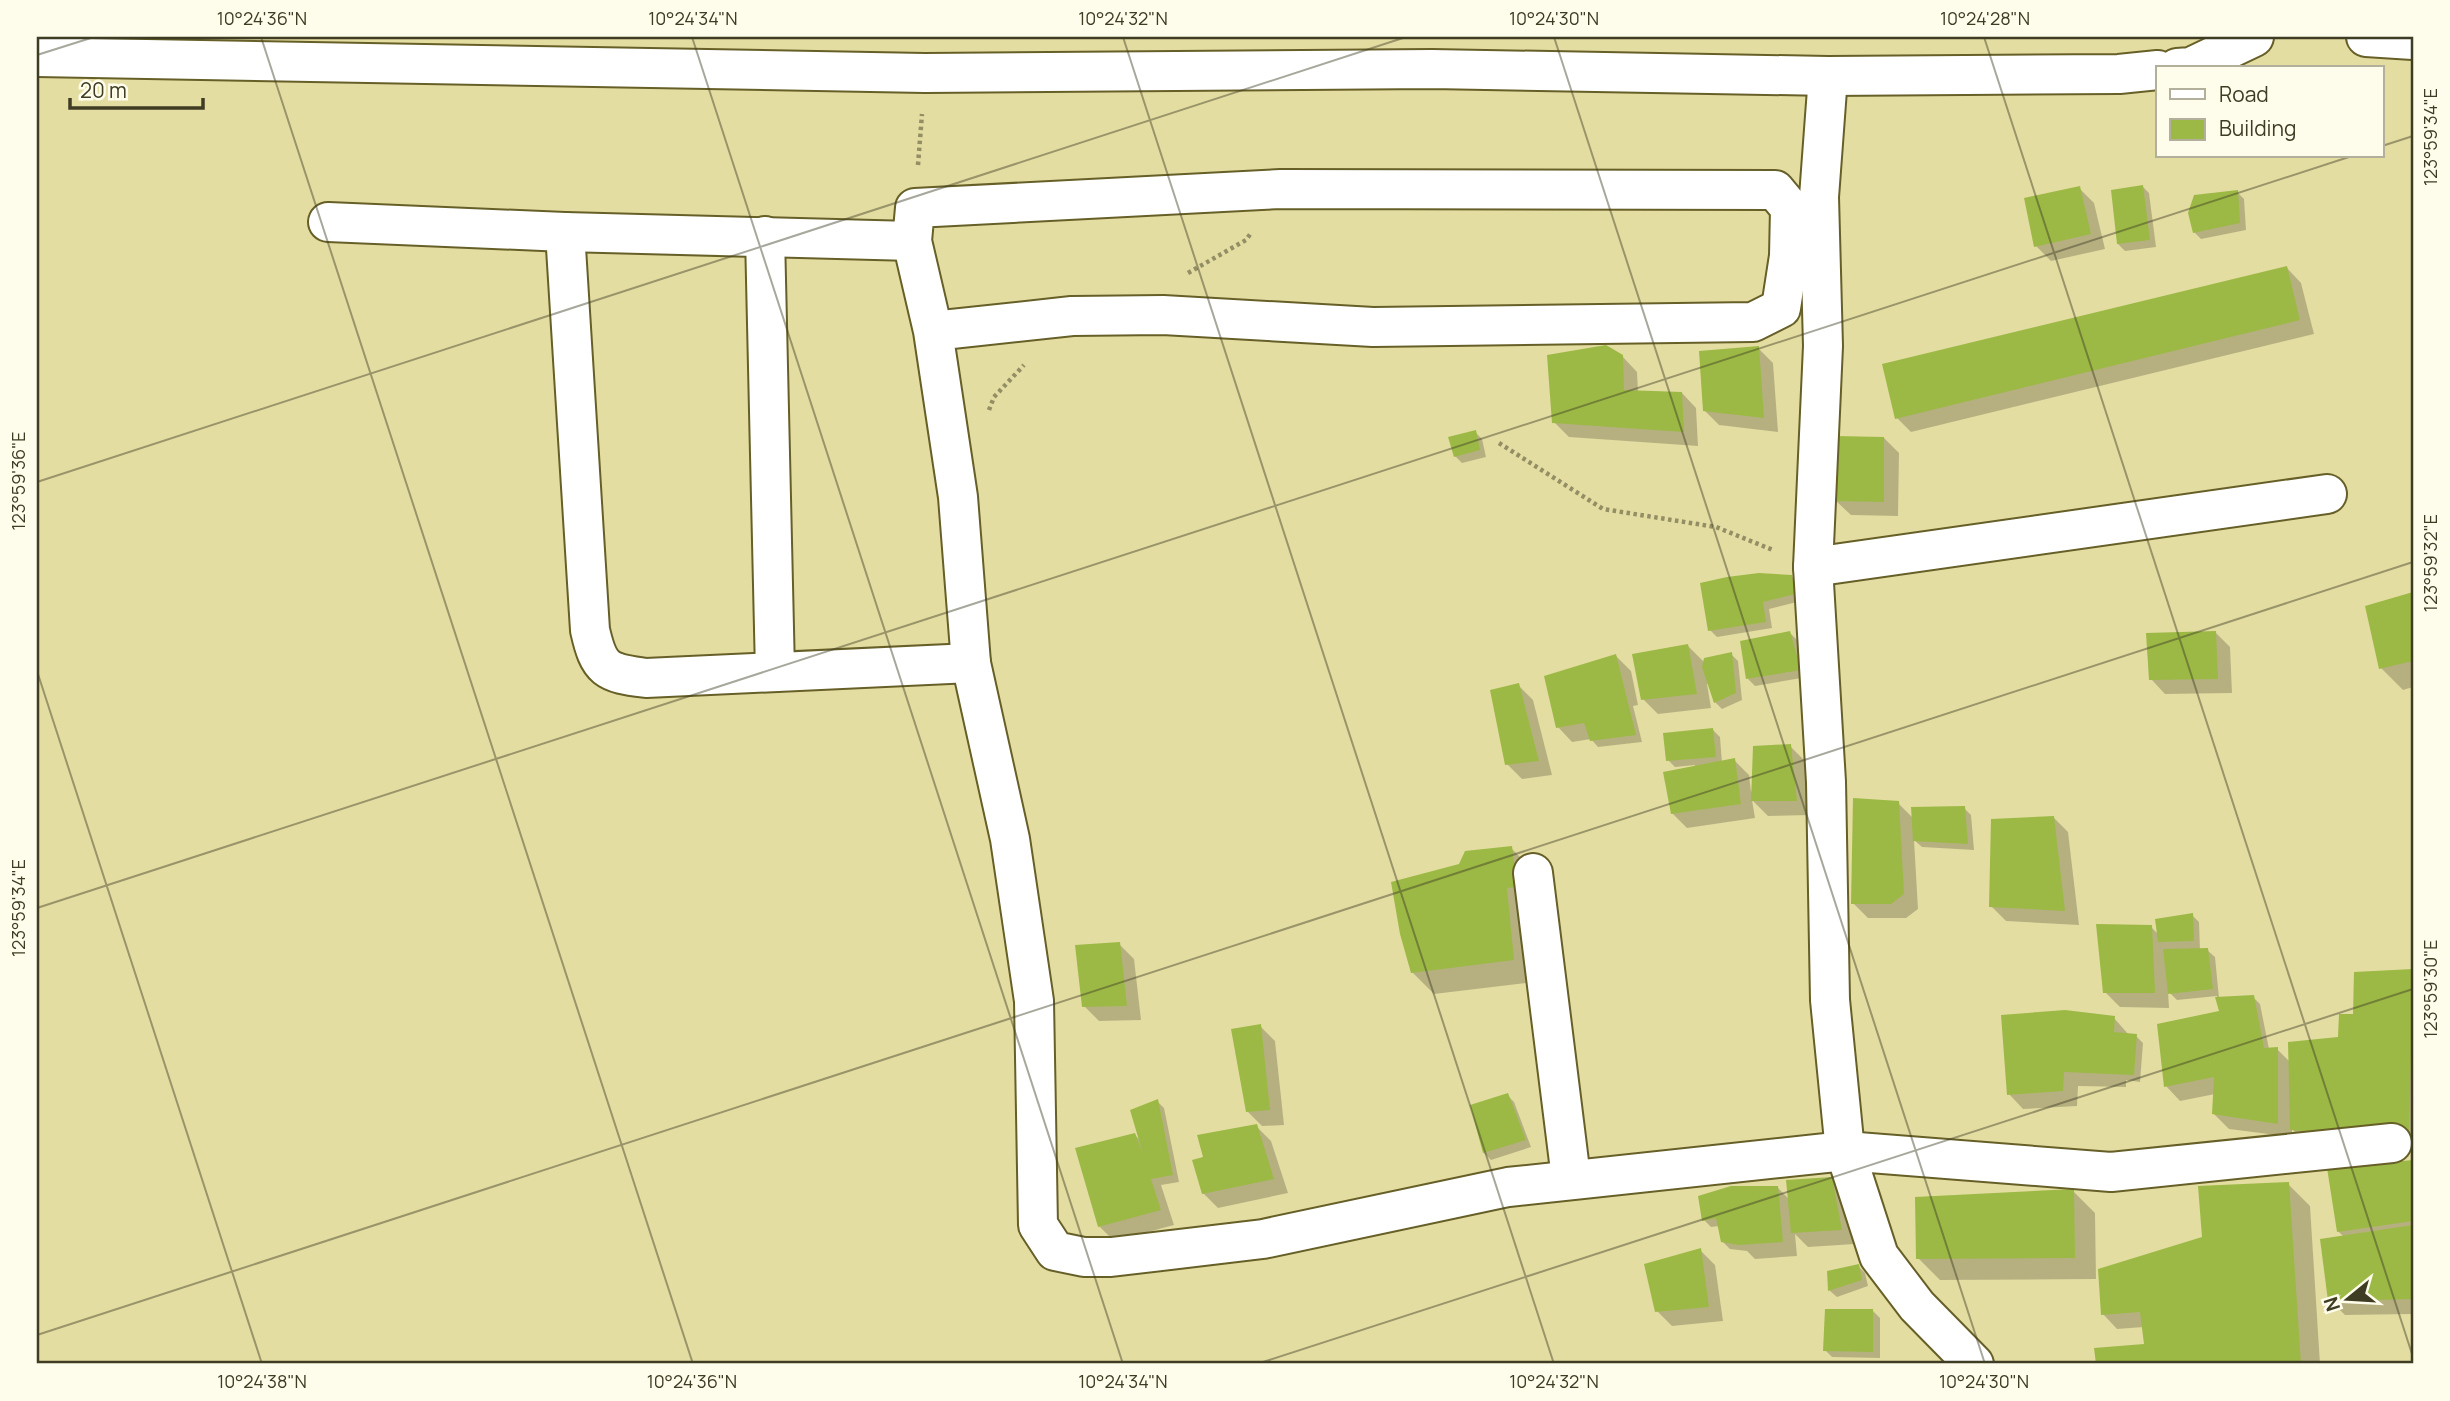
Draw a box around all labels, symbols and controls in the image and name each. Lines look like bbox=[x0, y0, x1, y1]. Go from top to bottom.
text: 10°24'36"N bbox=[217, 6, 307, 30]
text: 10°24'34"N bbox=[648, 6, 738, 30]
text: 10°24'32"N bbox=[1078, 6, 1168, 30]
text: 10°24'30"N bbox=[1509, 6, 1599, 30]
text: 10°24'28"N bbox=[1940, 6, 2030, 30]
scale bar bbox=[70, 66, 203, 110]
legend bbox=[2156, 66, 2384, 158]
text: 20 m bbox=[80, 76, 127, 104]
text: Road bbox=[2219, 80, 2269, 108]
text: 123°59'34"E bbox=[2418, 88, 2442, 186]
text: Building bbox=[2219, 114, 2296, 142]
text: 123°59'36"E bbox=[6, 431, 30, 531]
text: 123°59'32"E bbox=[2418, 514, 2442, 612]
text: 123°59'34"E bbox=[6, 859, 30, 957]
text: 123°59'30"E bbox=[2418, 940, 2442, 1039]
north arrow bbox=[2314, 1264, 2384, 1334]
text: N bbox=[2317, 1294, 2346, 1315]
text: 10°24'38"N bbox=[217, 1369, 307, 1393]
text: 10°24'36"N bbox=[647, 1369, 737, 1393]
text: 10°24'34"N bbox=[1078, 1369, 1168, 1393]
text: 10°24'32"N bbox=[1509, 1369, 1599, 1393]
text: 10°24'30"N bbox=[1939, 1369, 2029, 1393]

